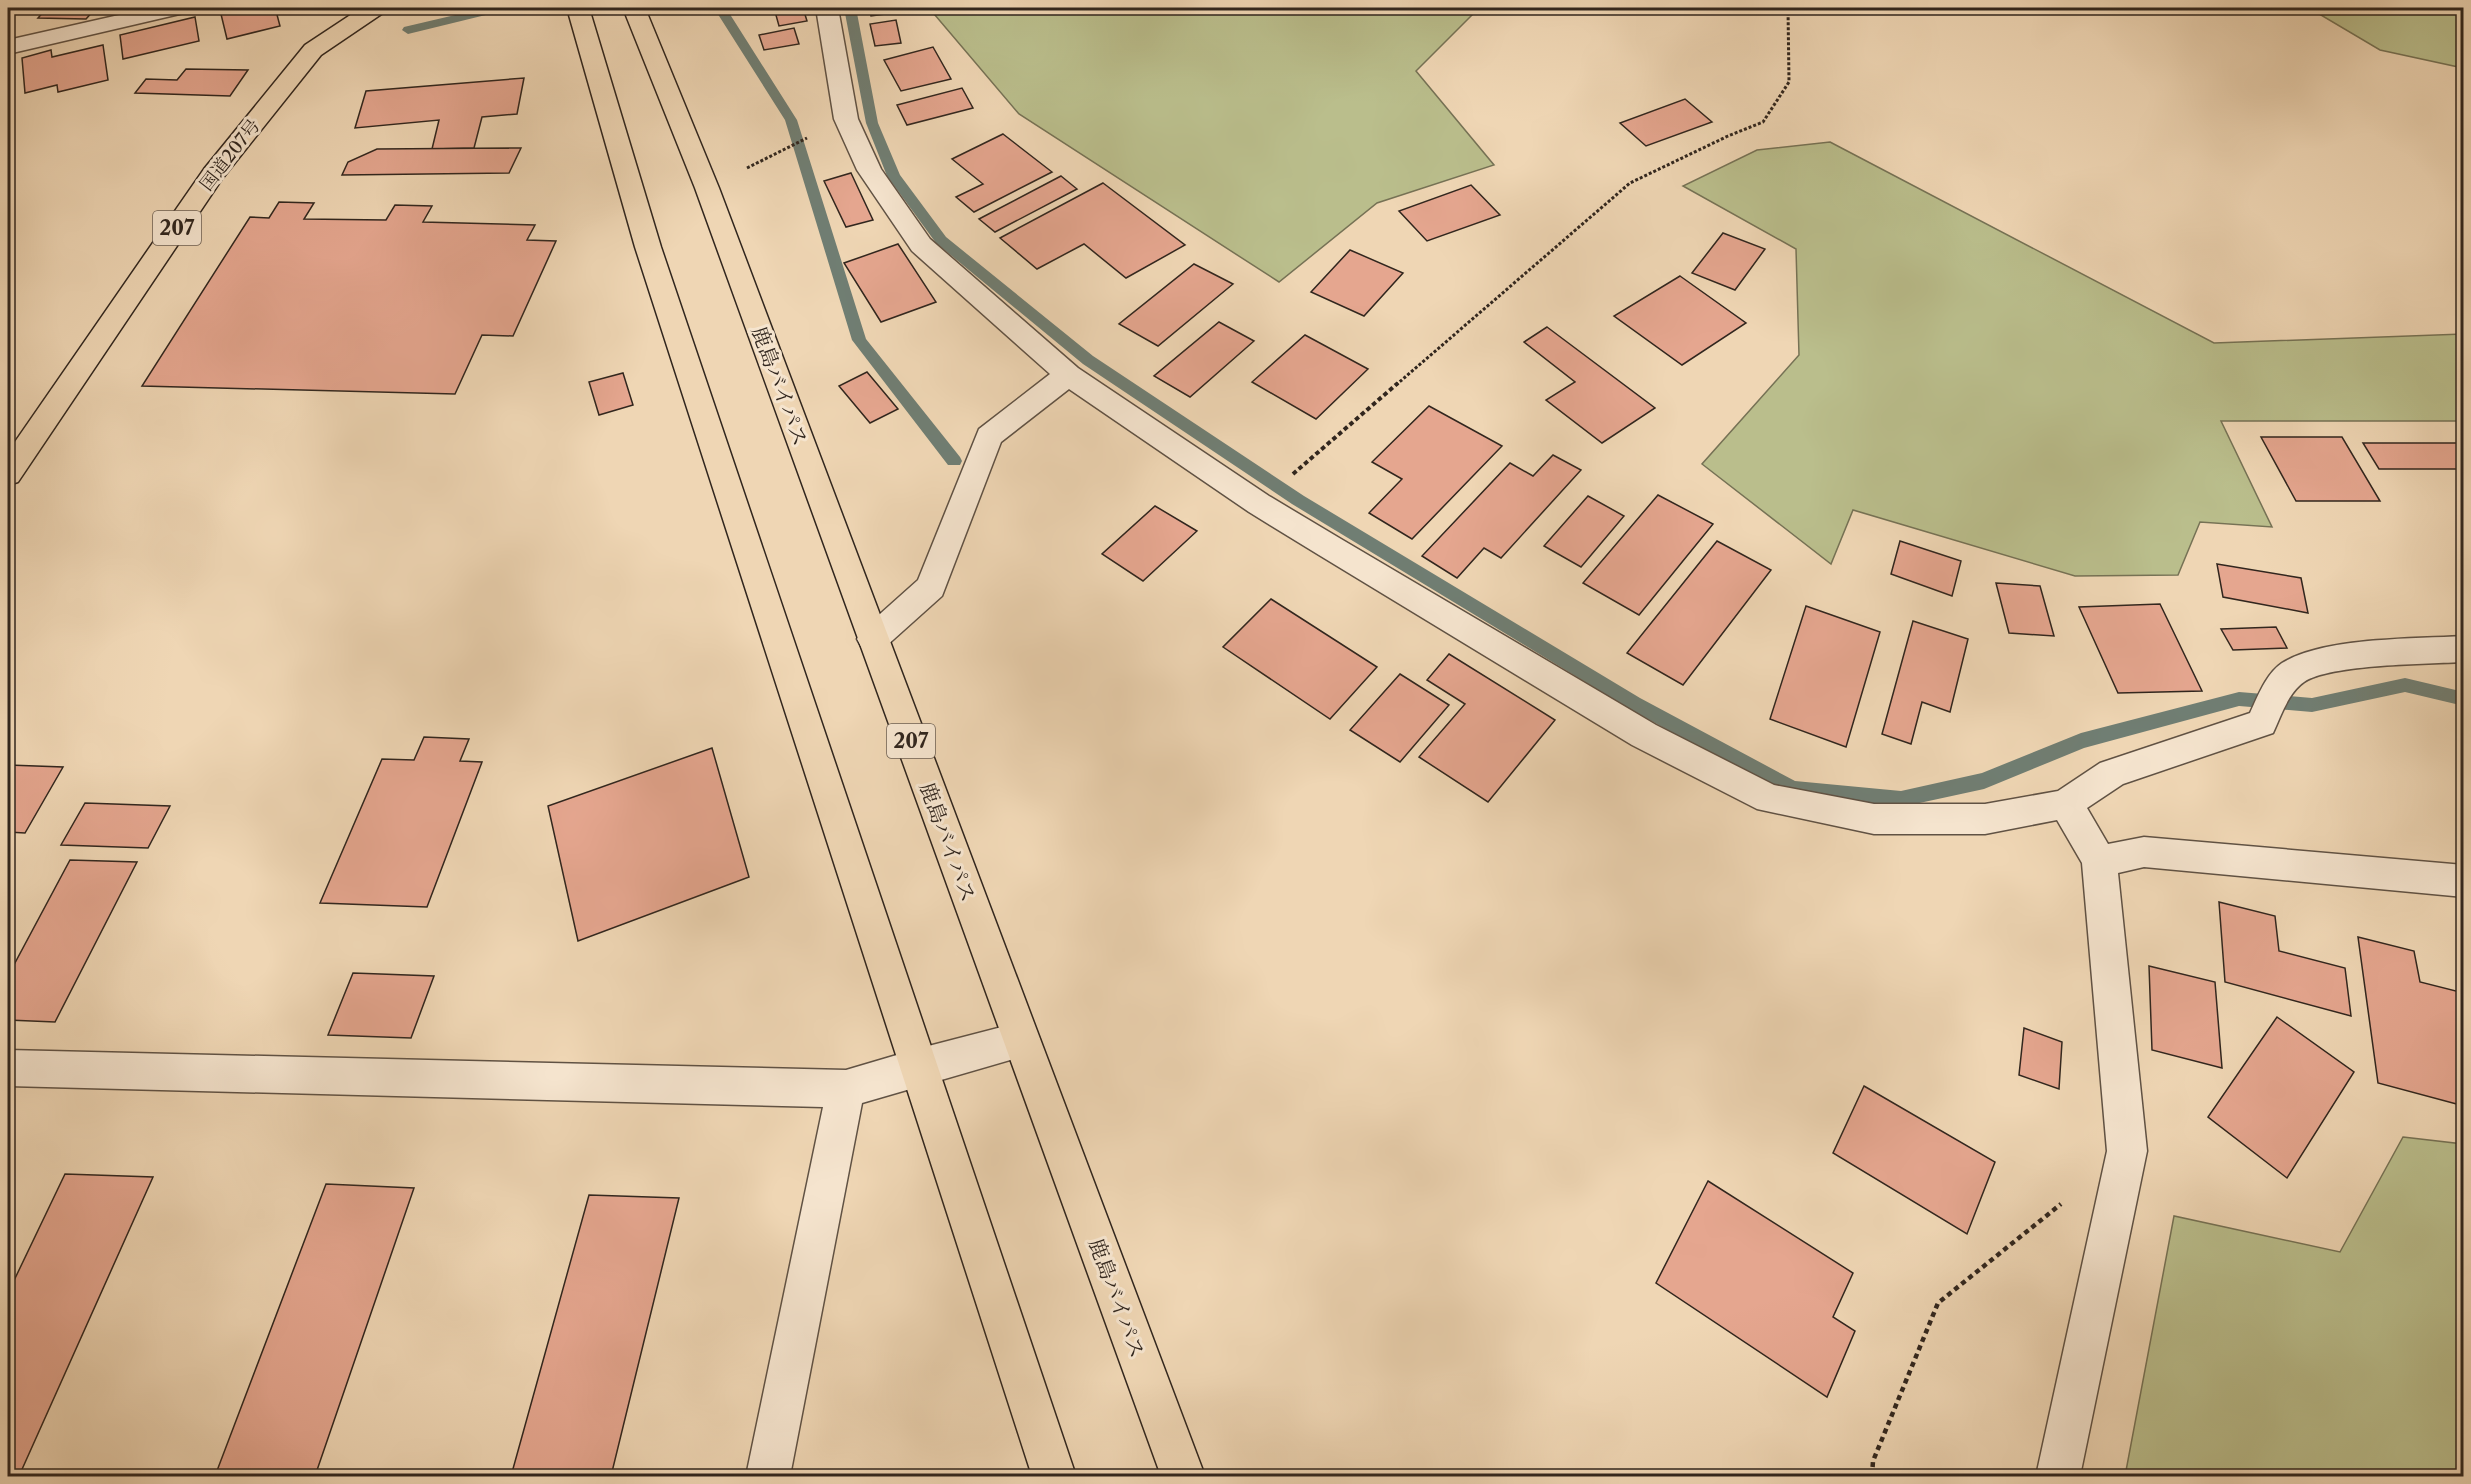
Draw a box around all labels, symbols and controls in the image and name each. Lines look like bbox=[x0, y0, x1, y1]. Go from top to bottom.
street label: 国道207号 bbox=[195, 115, 265, 195]
road number: 207 bbox=[153, 211, 201, 245]
street label: 鹿島バイパス bbox=[747, 323, 813, 449]
road number: 207 bbox=[887, 724, 935, 758]
street label: 鹿島バイパス bbox=[915, 779, 981, 905]
street label: 鹿島バイパス bbox=[1084, 1235, 1150, 1361]

